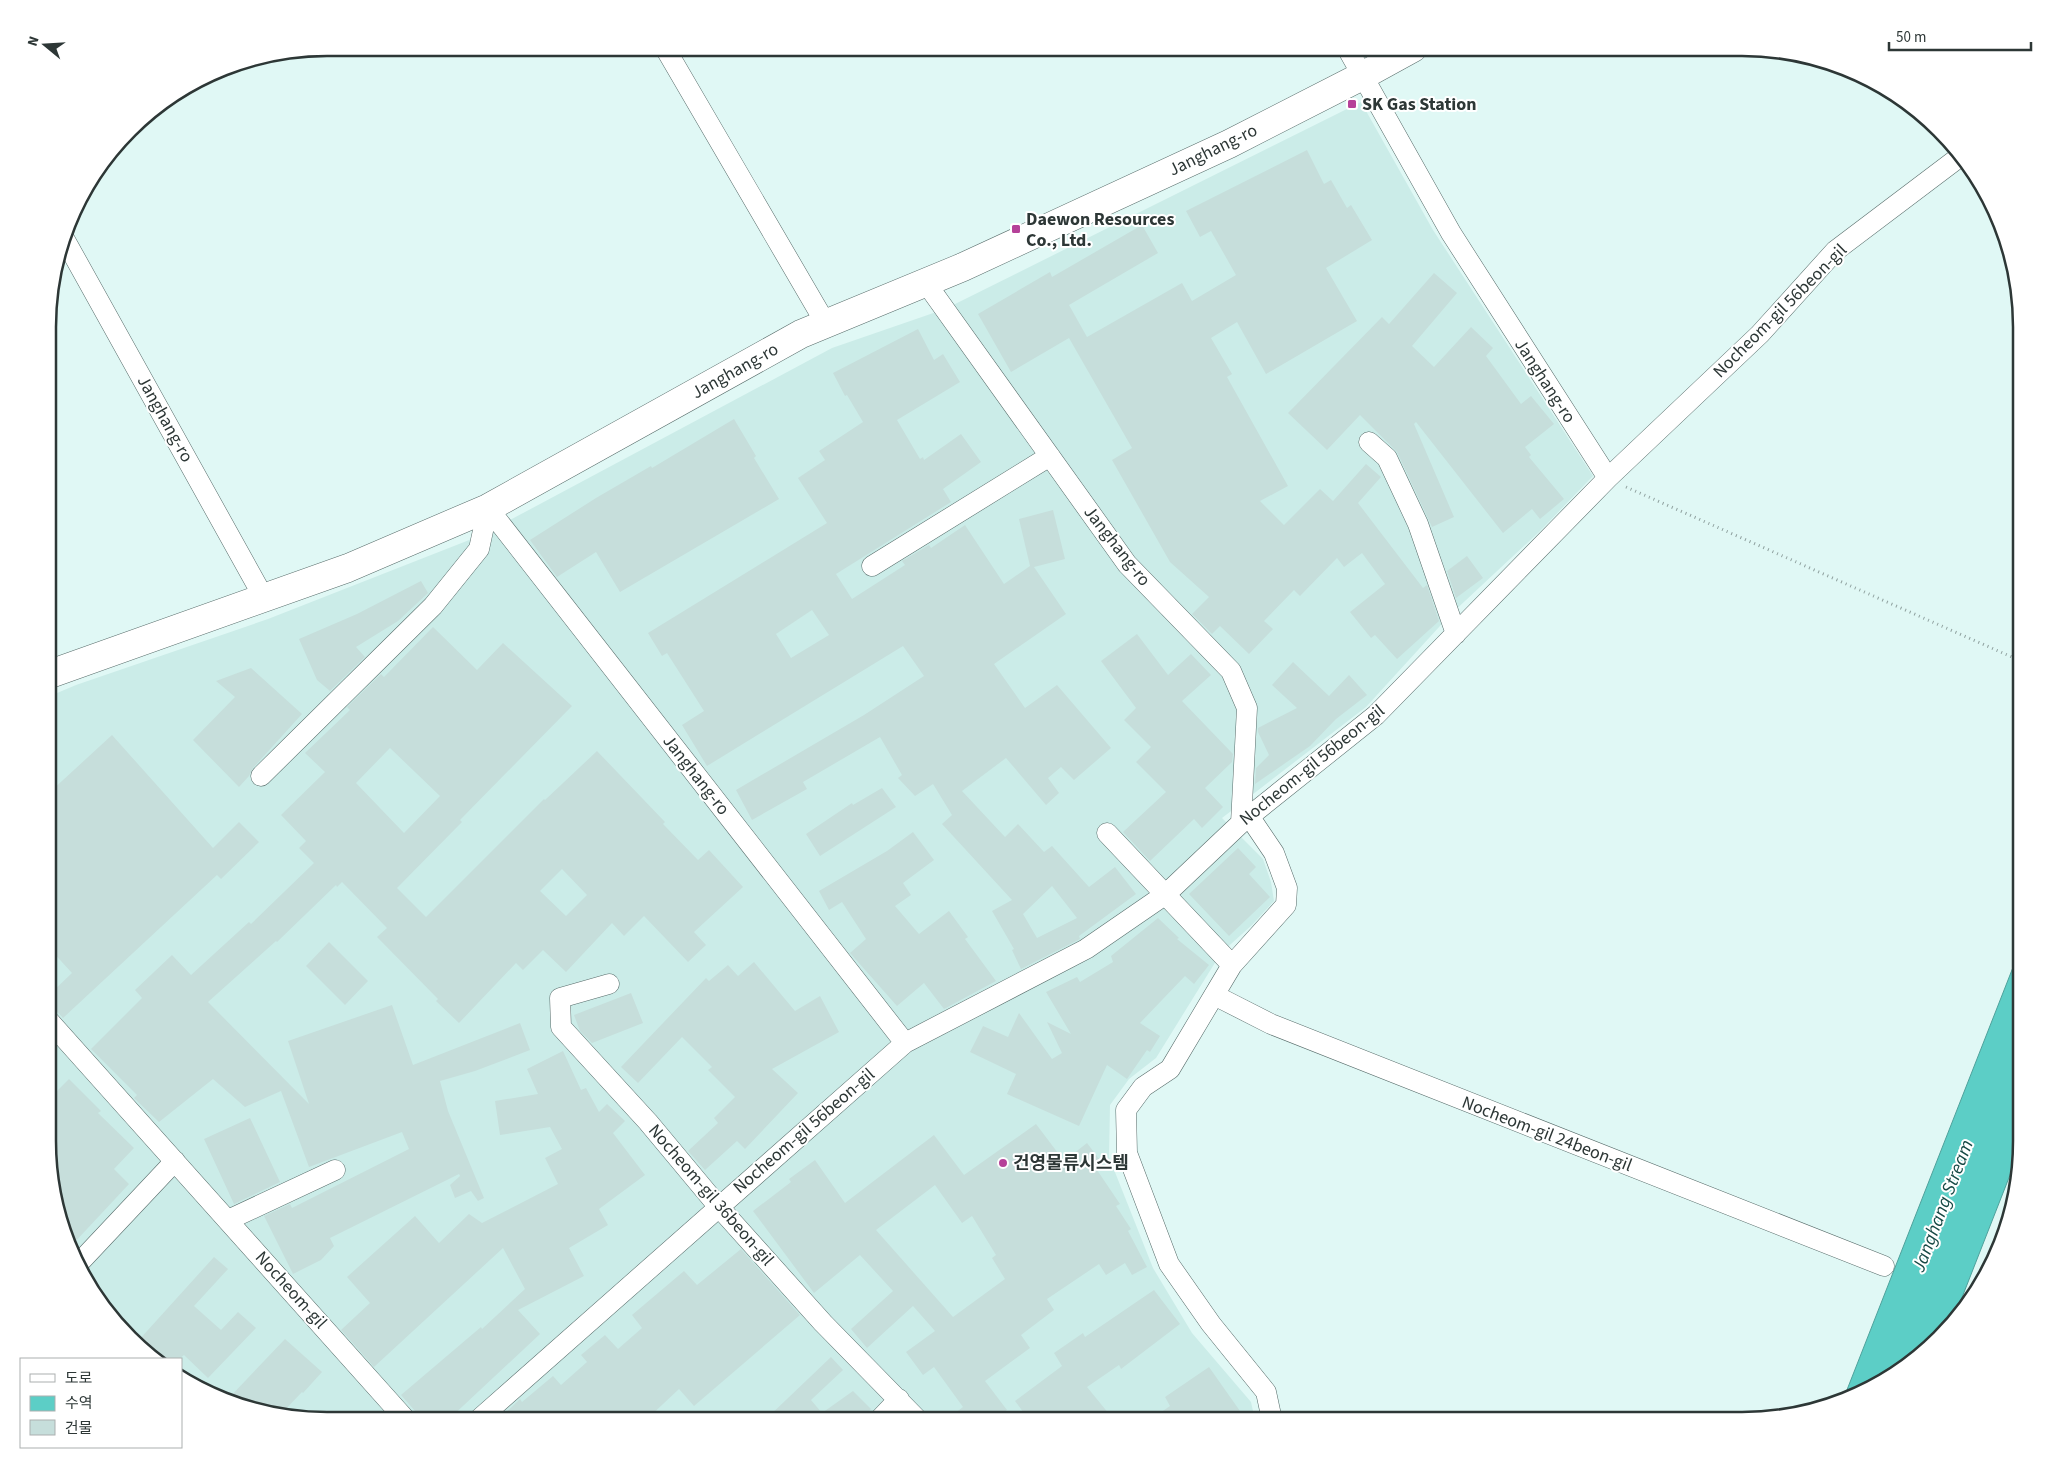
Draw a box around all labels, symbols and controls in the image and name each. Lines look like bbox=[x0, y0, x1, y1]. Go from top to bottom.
north arrow bbox=[20, 20, 70, 70]
scale bar bbox=[1889, 20, 2032, 52]
text: 50 m bbox=[1896, 27, 1926, 48]
text: N bbox=[23, 34, 45, 49]
place label: SK Gas Station bbox=[1362, 92, 1477, 117]
marker: SK Gas Station bbox=[1346, 98, 1358, 110]
street label: Janghang-ro bbox=[1164, 118, 1262, 182]
place label: Daewon Resources Co., Ltd. bbox=[1026, 207, 1174, 253]
marker: Daewon Resources Co., Ltd. bbox=[1010, 223, 1022, 235]
street label: Nocheom-gil 56beon-gil bbox=[1707, 238, 1853, 384]
street label: Janghang-ro bbox=[1508, 334, 1582, 428]
street label: Janghang-ro bbox=[687, 337, 783, 405]
street label: Janghang-ro bbox=[131, 371, 199, 467]
street label: Janghang-ro bbox=[1078, 501, 1156, 591]
street label: Nocheom-gil 56beon-gil bbox=[1234, 699, 1390, 831]
street label: Janghang-ro bbox=[657, 730, 735, 820]
street label: Nocheom-gil 56beon-gil bbox=[728, 1062, 880, 1200]
street label: Nocheom-gil 24beon-gil bbox=[1458, 1090, 1636, 1178]
street label: Nocheom-gil 36beon-gil bbox=[642, 1119, 780, 1271]
water label: Janghang Stream bbox=[1905, 1136, 1981, 1277]
place label: 건영물류시스템 bbox=[1013, 1151, 1129, 1176]
marker: 건영물류시스템 bbox=[997, 1157, 1009, 1169]
street label: Nocheom-gil bbox=[249, 1246, 333, 1334]
legend bbox=[20, 1358, 182, 1448]
text: 도로 bbox=[65, 1368, 93, 1389]
text: 수역 bbox=[65, 1393, 93, 1414]
text: 건물 bbox=[65, 1418, 93, 1439]

